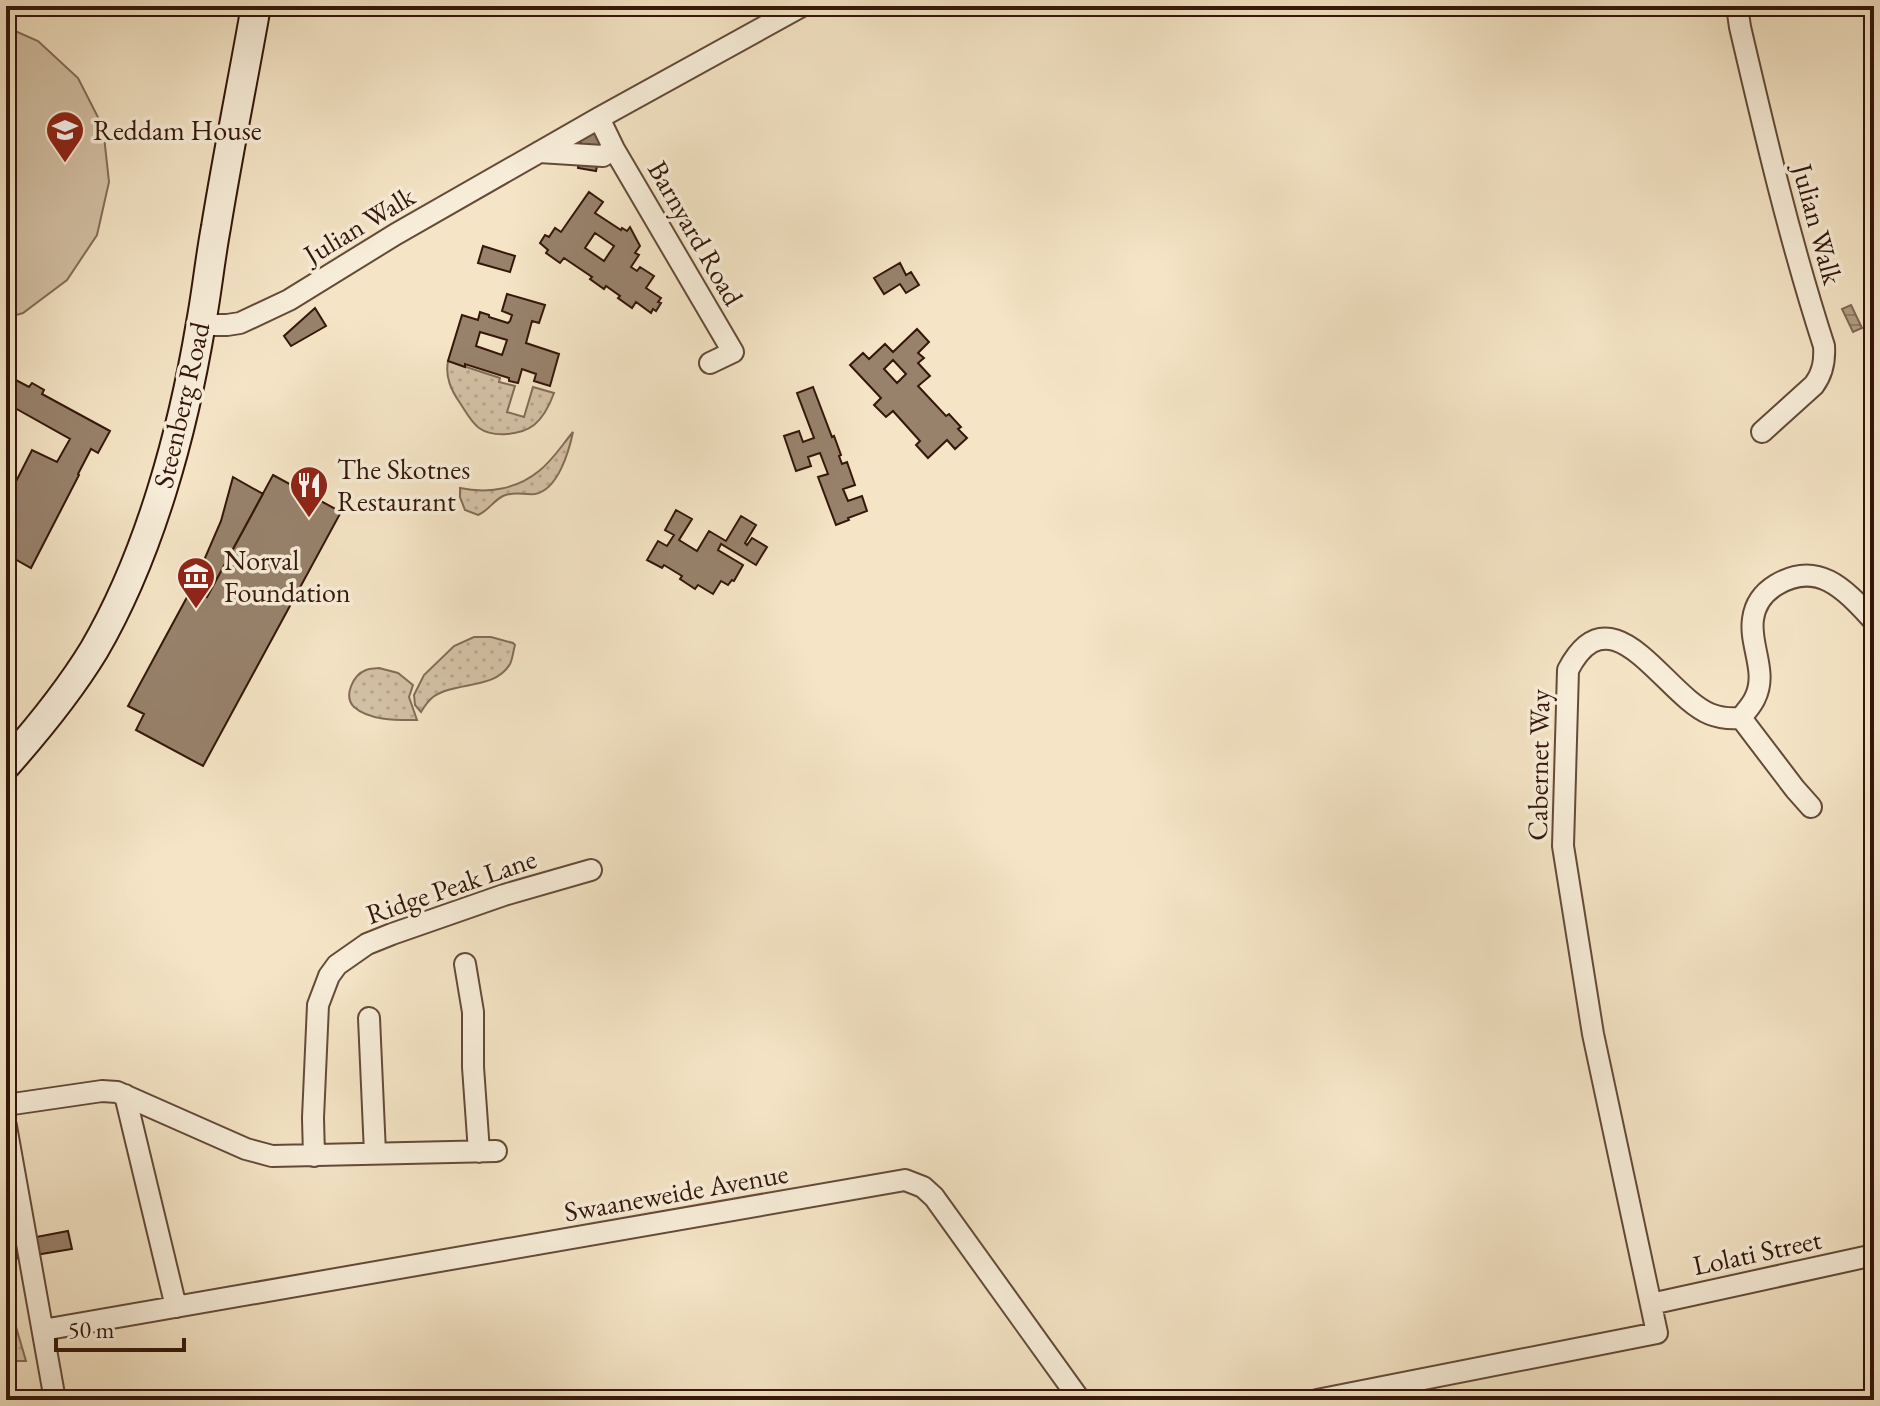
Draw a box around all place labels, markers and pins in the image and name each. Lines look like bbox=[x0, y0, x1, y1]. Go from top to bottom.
school or university icon: Reddam House bbox=[44, 109, 86, 164]
place label: Reddam House bbox=[93, 112, 262, 148]
place label: The Skotnes Restaurant bbox=[337, 451, 470, 519]
restaurant icon: The Skotnes Restaurant bbox=[288, 464, 330, 519]
place label: Norval Foundation bbox=[224, 542, 351, 610]
museum icon: Norval Foundation bbox=[175, 555, 217, 610]

